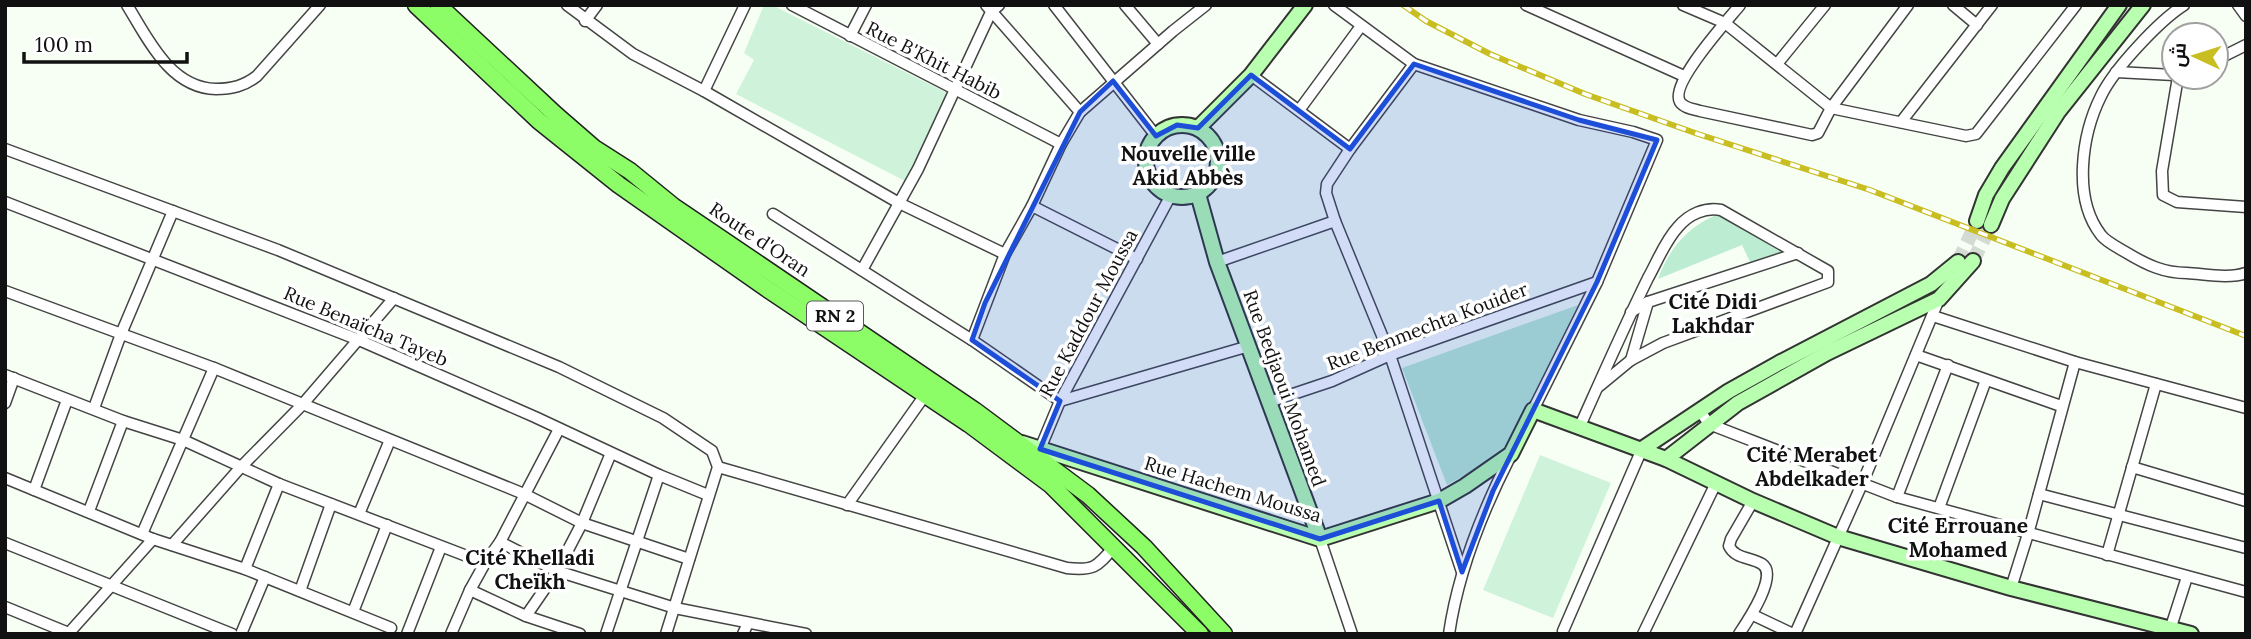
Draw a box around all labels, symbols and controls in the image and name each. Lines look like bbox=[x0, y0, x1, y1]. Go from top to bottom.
street label: Rue B'Khit Habib bbox=[862, 16, 1006, 104]
scale bar bbox=[24, 21, 187, 65]
north arrow bbox=[2160, 21, 2230, 91]
text: 100 m bbox=[35, 31, 93, 58]
text: ش bbox=[2165, 42, 2191, 68]
district label: Nouvelle ville Akid Abbès bbox=[1120, 140, 1256, 191]
street label: Route d'Oran bbox=[705, 196, 815, 282]
street label: Rue Kaddour Moussa bbox=[1034, 225, 1143, 401]
street label: Rue Benmechta Kouider bbox=[1323, 276, 1532, 375]
street label: Rue Benaïcha Tayeb bbox=[280, 281, 452, 371]
street label: Rue Bedjaoui Mohamed bbox=[1238, 286, 1332, 490]
district label: Cité Didi Lakhdar bbox=[1669, 288, 1758, 339]
road number: RN 2 bbox=[807, 302, 863, 330]
district label: Cité Merabet Abdelkader bbox=[1747, 441, 1878, 492]
street label: Rue Hachem Moussa bbox=[1142, 451, 1325, 527]
district label: Cité Errouane Mohamed bbox=[1888, 512, 2028, 563]
district label: Cité Khelladi Cheïkh bbox=[465, 544, 595, 595]

